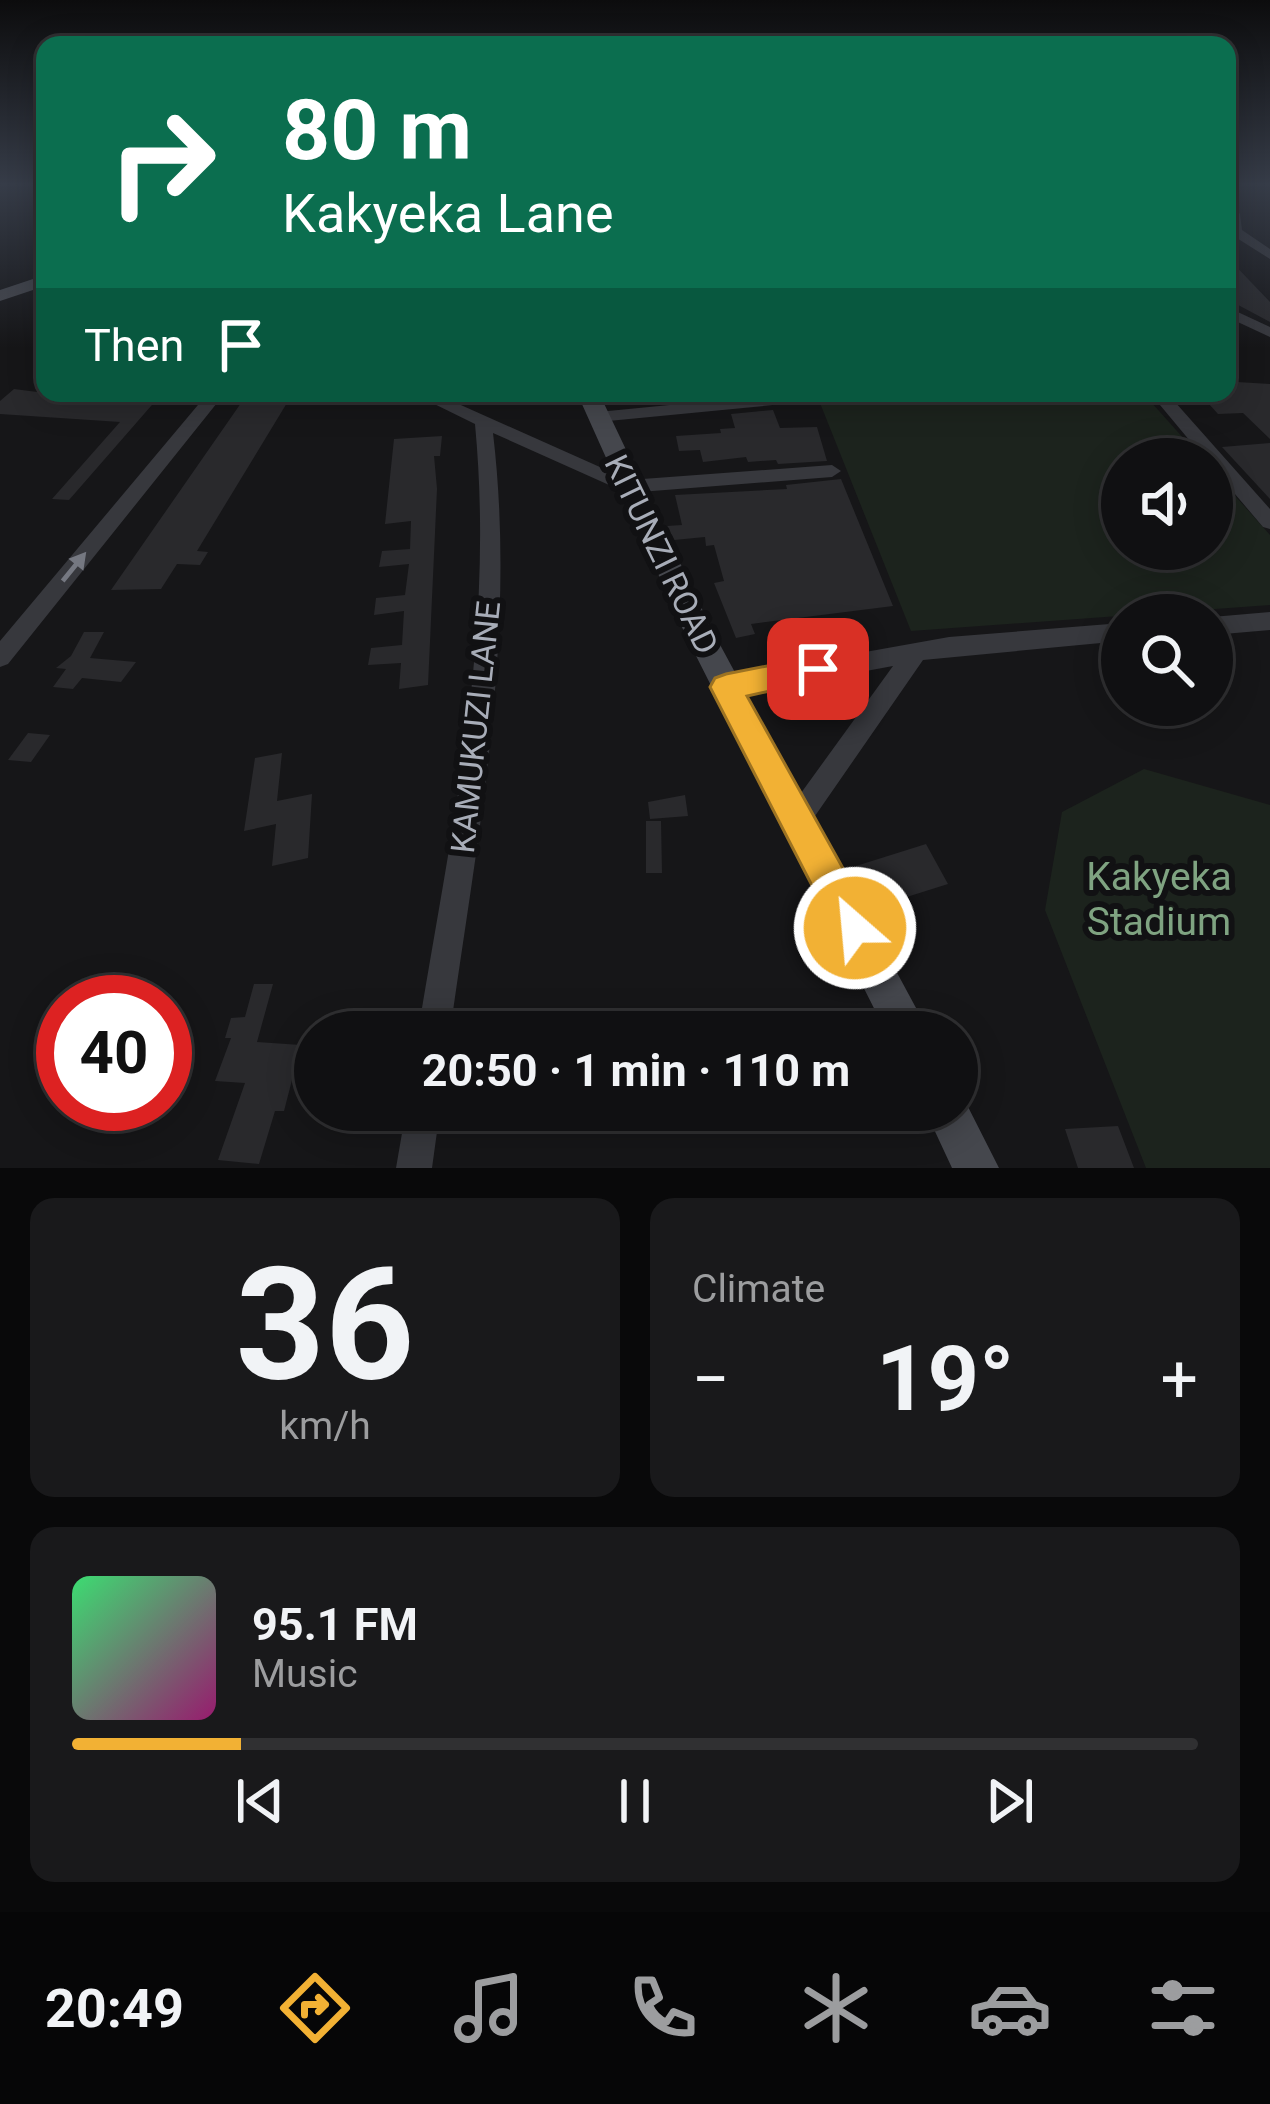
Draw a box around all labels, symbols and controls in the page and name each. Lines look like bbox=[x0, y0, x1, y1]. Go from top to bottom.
text: 80 m bbox=[282, 81, 472, 180]
icon: right bbox=[84, 84, 240, 240]
text: Kakyeka Lane bbox=[282, 182, 614, 245]
icon: arrive bbox=[208, 312, 274, 378]
text: Then bbox=[84, 319, 184, 372]
map controls bbox=[1101, 438, 1233, 726]
button: sound bbox=[1101, 438, 1233, 570]
street label: KITUNZI ROAD bbox=[597, 448, 727, 660]
one-way arrow bbox=[61, 552, 87, 582]
button: search bbox=[1101, 594, 1233, 726]
street label: KAMUKUZI LANE bbox=[443, 599, 508, 855]
pin bbox=[767, 618, 869, 720]
icon: arrive bbox=[785, 636, 851, 702]
park label: Kakyeka Stadium bbox=[1086, 854, 1232, 945]
position arrow bbox=[792, 865, 918, 991]
speed limit sign: 40 bbox=[36, 975, 192, 1131]
text: 20:50 · 1 min · 110 m bbox=[422, 1044, 850, 1097]
text: 36 bbox=[235, 1233, 415, 1416]
text: Climate bbox=[692, 1266, 825, 1312]
text: 19° bbox=[876, 1327, 1014, 1432]
text: − bbox=[692, 1341, 730, 1418]
text: + bbox=[1161, 1341, 1198, 1418]
text: km/h bbox=[279, 1403, 371, 1449]
text: 95.1 FM bbox=[252, 1598, 418, 1651]
text: Music bbox=[252, 1651, 358, 1697]
icon: previous bbox=[227, 1768, 293, 1834]
icon: pause bbox=[602, 1768, 668, 1834]
icon: next bbox=[977, 1768, 1043, 1834]
icon: directions bbox=[273, 1966, 357, 2050]
icon: music bbox=[447, 1966, 531, 2050]
icon: phone bbox=[621, 1966, 705, 2050]
icon: climate bbox=[794, 1966, 878, 2050]
icon: car bbox=[968, 1966, 1052, 2050]
icon: filters bbox=[1141, 1966, 1225, 2050]
text: 20:49 bbox=[45, 1977, 184, 2040]

